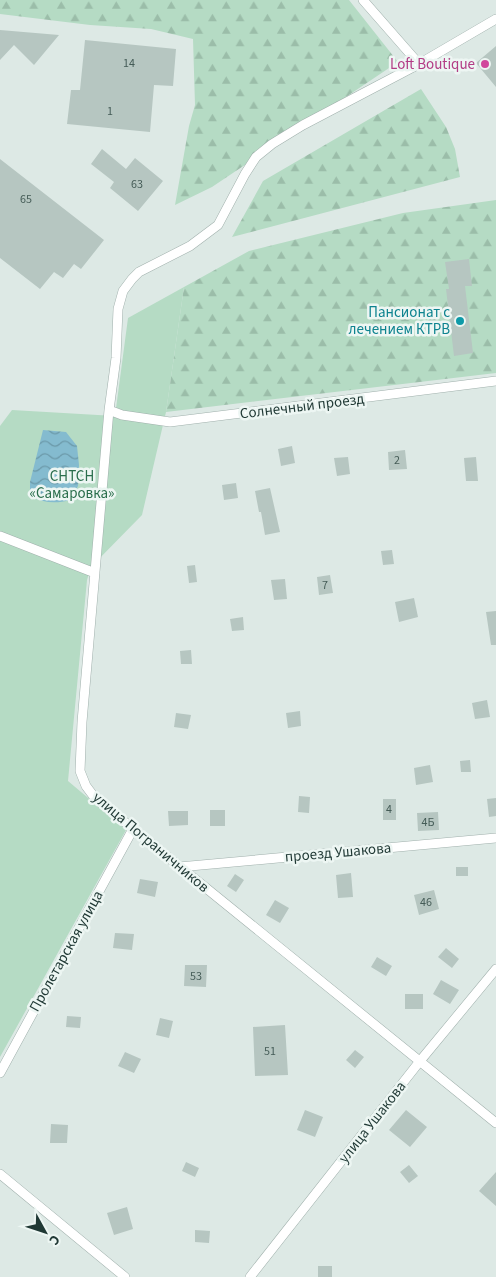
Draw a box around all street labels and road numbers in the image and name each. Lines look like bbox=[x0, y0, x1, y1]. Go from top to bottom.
street label: Солнечный проезд bbox=[239, 388, 366, 425]
street label: улица Пограничников bbox=[88, 787, 214, 898]
street label: проезд Ушакова bbox=[284, 837, 392, 868]
street label: Пролетарская улица bbox=[24, 887, 108, 1016]
street label: улица Ушакова bbox=[334, 1077, 411, 1168]

